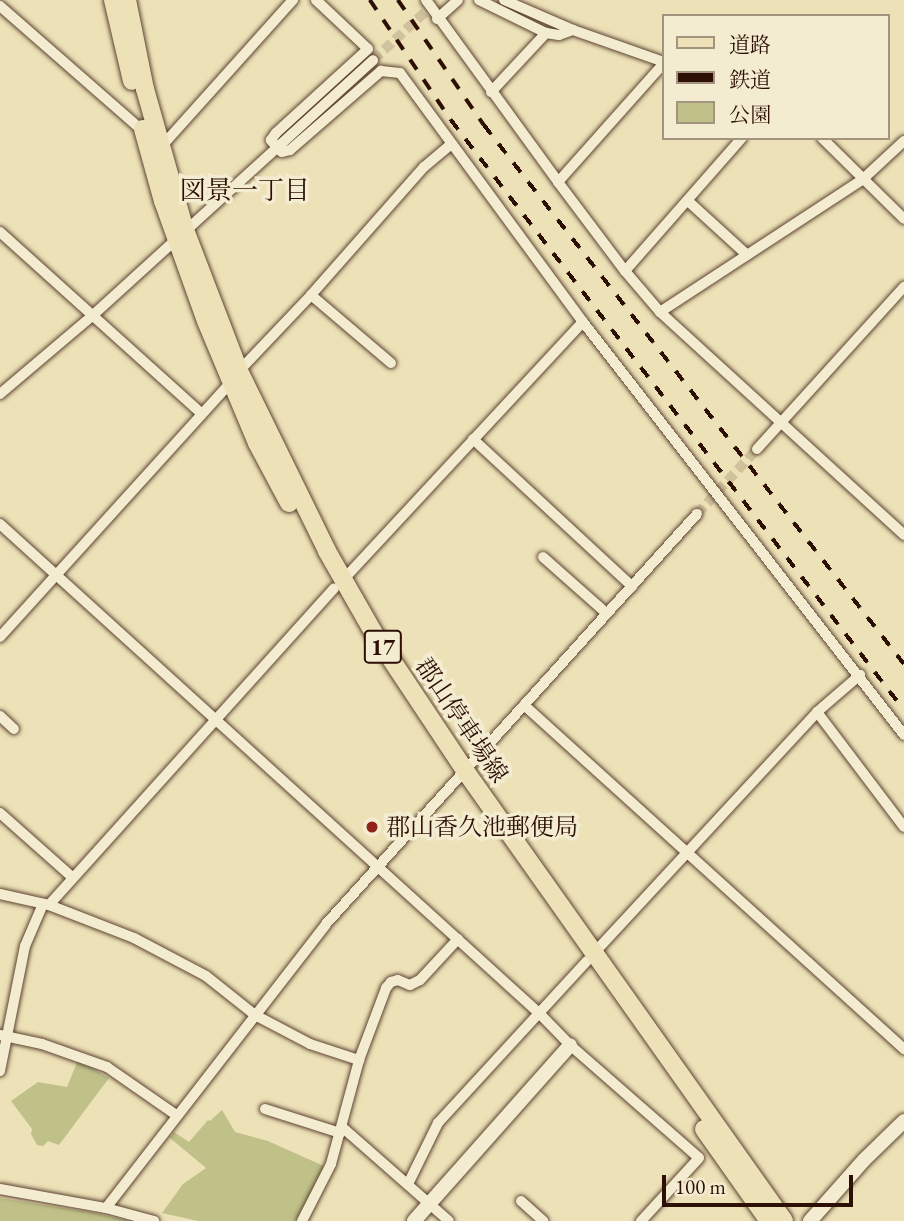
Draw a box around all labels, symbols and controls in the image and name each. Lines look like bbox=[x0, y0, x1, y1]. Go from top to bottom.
legend bbox=[662, 14, 890, 140]
text: 道路 bbox=[729, 31, 771, 58]
text: 鉄道 bbox=[729, 66, 771, 93]
text: 公園 bbox=[729, 101, 771, 128]
district label: 図景一丁目 bbox=[180, 175, 310, 207]
road number: 17 bbox=[364, 628, 402, 666]
street label: 郡山停車場線 bbox=[410, 652, 514, 788]
place label: 郡山香久池郵便局 bbox=[386, 813, 578, 841]
marker: 郡山香久池郵便局 bbox=[364, 819, 380, 835]
scale bar bbox=[666, 1162, 857, 1206]
text: 100 m bbox=[675, 1173, 726, 1200]

